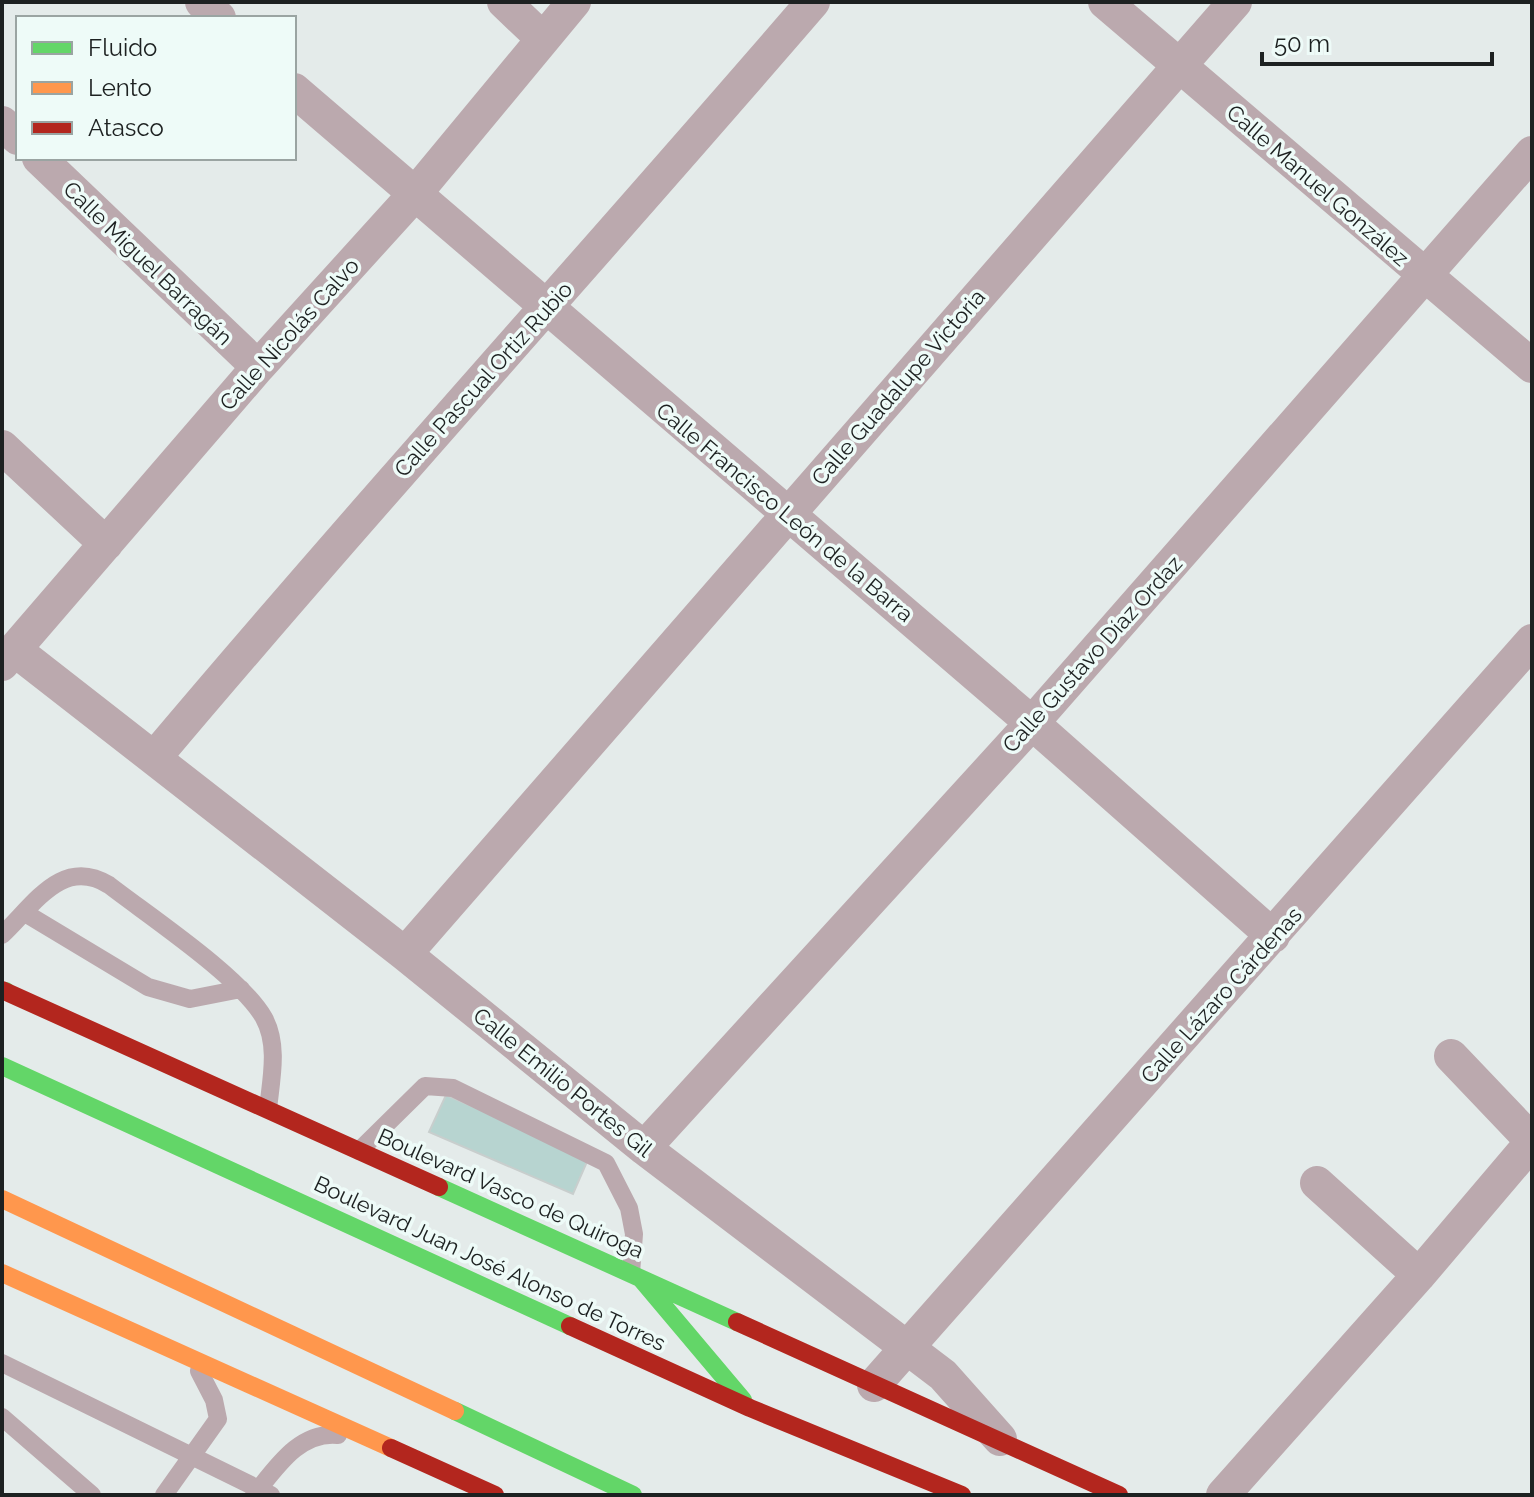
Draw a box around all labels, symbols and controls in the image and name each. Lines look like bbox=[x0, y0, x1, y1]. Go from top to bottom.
legend bbox=[16, 16, 296, 160]
scale bar bbox=[1262, 16, 1492, 66]
text: 50 m bbox=[1274, 29, 1330, 58]
text: Fluido bbox=[88, 33, 157, 62]
text: Lento bbox=[88, 73, 152, 102]
street label: Calle Manuel González bbox=[1222, 99, 1414, 271]
text: Atasco bbox=[88, 113, 164, 142]
street label: Calle Miguel Barragán bbox=[58, 176, 238, 350]
street label: Calle Nicolás Calvo bbox=[214, 253, 364, 415]
street label: Calle Pascual Ortiz Rubio bbox=[389, 276, 577, 482]
street label: Calle Guadalupe Victoria bbox=[806, 284, 990, 490]
street label: Calle Francisco León de la Barra bbox=[651, 397, 919, 627]
street label: Calle Gustavo Díaz Ordaz bbox=[997, 550, 1187, 758]
street label: Calle Lázaro Cárdenas bbox=[1135, 902, 1307, 1088]
street label: Calle Emilio Portes Gil bbox=[468, 1002, 658, 1162]
street label: Boulevard Vasco de Quiroga bbox=[374, 1122, 648, 1264]
street label: Boulevard Juan José Alonso de Torres bbox=[310, 1170, 670, 1356]

